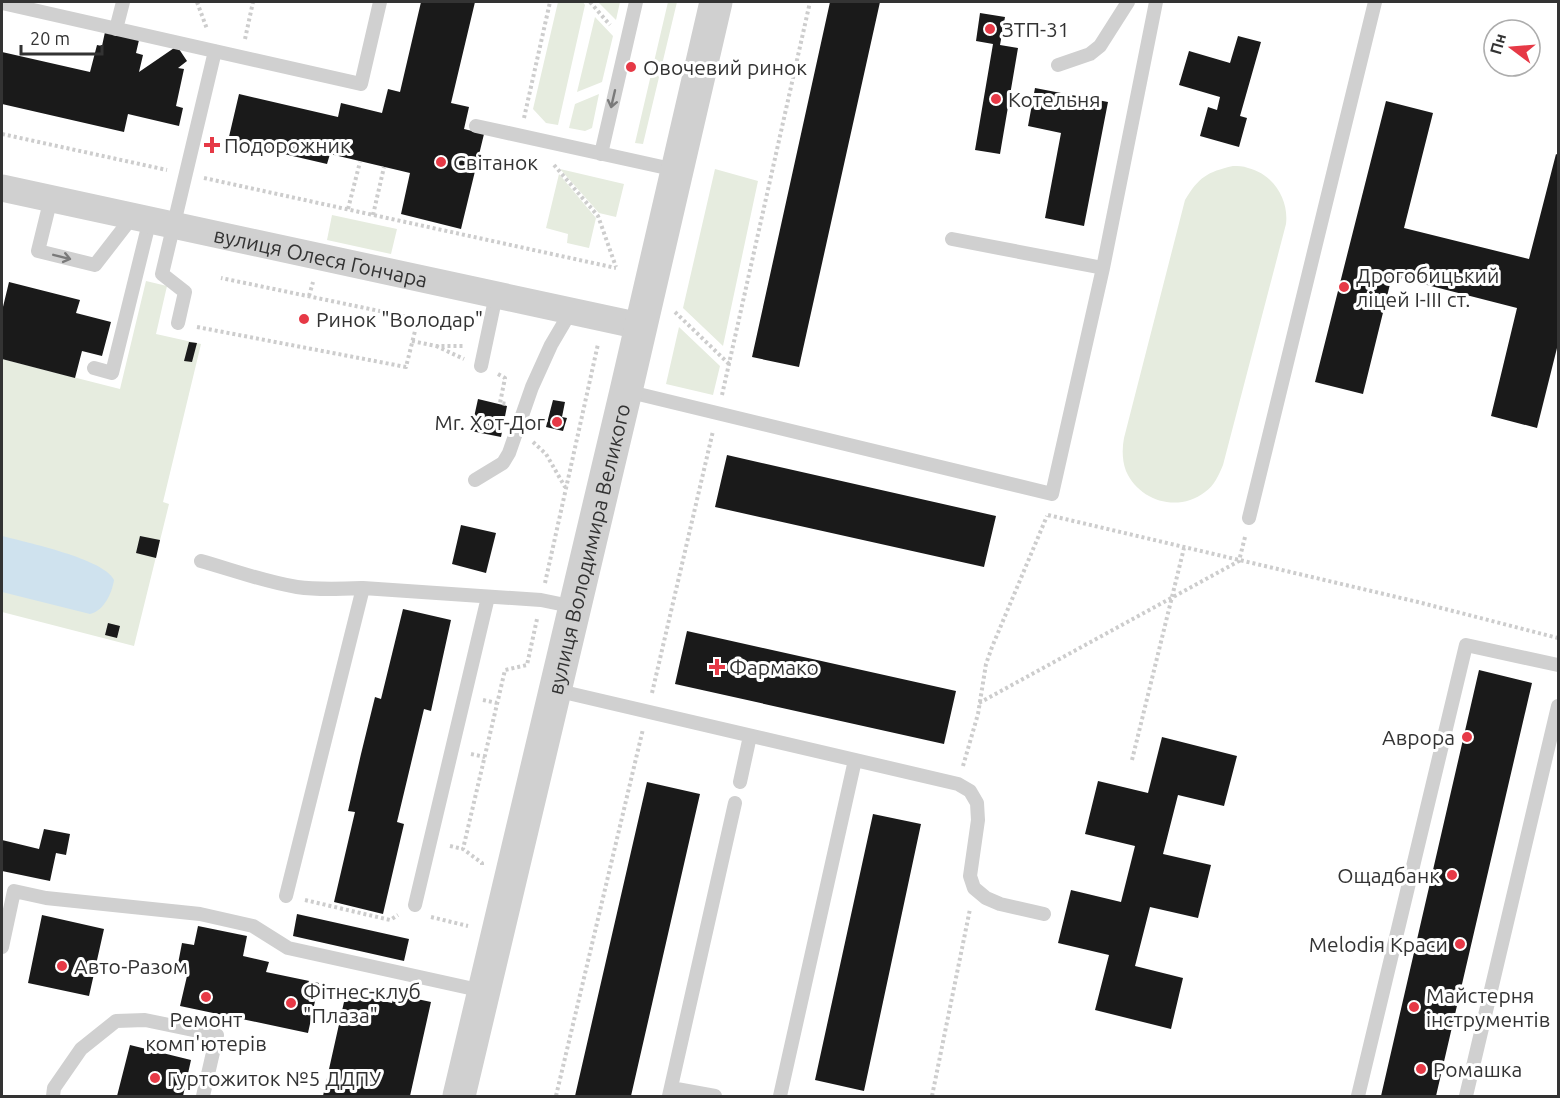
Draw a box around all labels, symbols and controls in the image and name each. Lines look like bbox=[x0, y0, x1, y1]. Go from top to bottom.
place label: ЗТП-31 bbox=[1002, 17, 1070, 41]
scale bar bbox=[21, 18, 102, 56]
north arrow bbox=[1482, 18, 1542, 78]
marker: ЗТП-31 bbox=[983, 22, 997, 36]
text: 20 m bbox=[30, 28, 70, 48]
text: Пн bbox=[1486, 31, 1509, 56]
place label: Овочевий ринок bbox=[643, 55, 807, 79]
marker: Овочевий ринок bbox=[624, 60, 638, 74]
place label: Котельня bbox=[1008, 87, 1100, 111]
one-way arrow bbox=[607, 89, 618, 109]
marker: Котельня bbox=[989, 92, 1003, 106]
place label: Подорожник bbox=[224, 133, 351, 157]
marker: Подорожник bbox=[205, 138, 219, 152]
place label: Світанок bbox=[453, 150, 538, 174]
marker: Світанок bbox=[434, 155, 448, 169]
street label: вулиця Олеся Гончара bbox=[212, 222, 430, 292]
one-way arrow bbox=[52, 251, 71, 263]
place label: Дрогобицький ліцей І-ІІІ ст. bbox=[1356, 263, 1499, 311]
marker: Дрогобицький ліцей І-ІІІ ст. bbox=[1337, 280, 1351, 294]
place label: Ринок "Володар" bbox=[316, 307, 483, 331]
marker: Ринок "Володар" bbox=[297, 312, 311, 326]
street label: вулиця Володимира Великого bbox=[543, 401, 635, 697]
place label: Mr. Хот-Дог bbox=[435, 410, 546, 434]
marker: Mr. Хот-Дог bbox=[550, 415, 564, 429]
place label: Фармако bbox=[729, 655, 819, 679]
marker: Фармако bbox=[710, 660, 724, 674]
place label: Аврора bbox=[1382, 725, 1455, 749]
marker: Аврора bbox=[1460, 730, 1474, 744]
place label: Ощадбанк bbox=[1337, 863, 1440, 887]
marker: Ощадбанк bbox=[1445, 868, 1459, 882]
place label: Melodiя Краси bbox=[1309, 932, 1448, 956]
marker: Melodiя Краси bbox=[1453, 937, 1467, 951]
place label: Авто-Разом bbox=[74, 954, 188, 978]
marker: Авто-Разом bbox=[55, 959, 69, 973]
place label: Фітнес-клуб "Плаза" bbox=[303, 979, 421, 1027]
place label: Майстерня інструментів bbox=[1426, 983, 1550, 1031]
marker: Ремонт комп'ютерів bbox=[199, 990, 213, 1004]
marker: Фітнес-клуб "Плаза" bbox=[284, 996, 298, 1010]
marker: Майстерня інструментів bbox=[1407, 1000, 1421, 1014]
place label: Ремонт комп'ютерів bbox=[145, 1007, 267, 1055]
place label: Ромашка bbox=[1433, 1057, 1522, 1081]
marker: Ромашка bbox=[1414, 1062, 1428, 1076]
place label: Гуртожиток №5 ДДПУ bbox=[167, 1066, 381, 1090]
marker: Гуртожиток №5 ДДПУ bbox=[148, 1071, 162, 1085]

